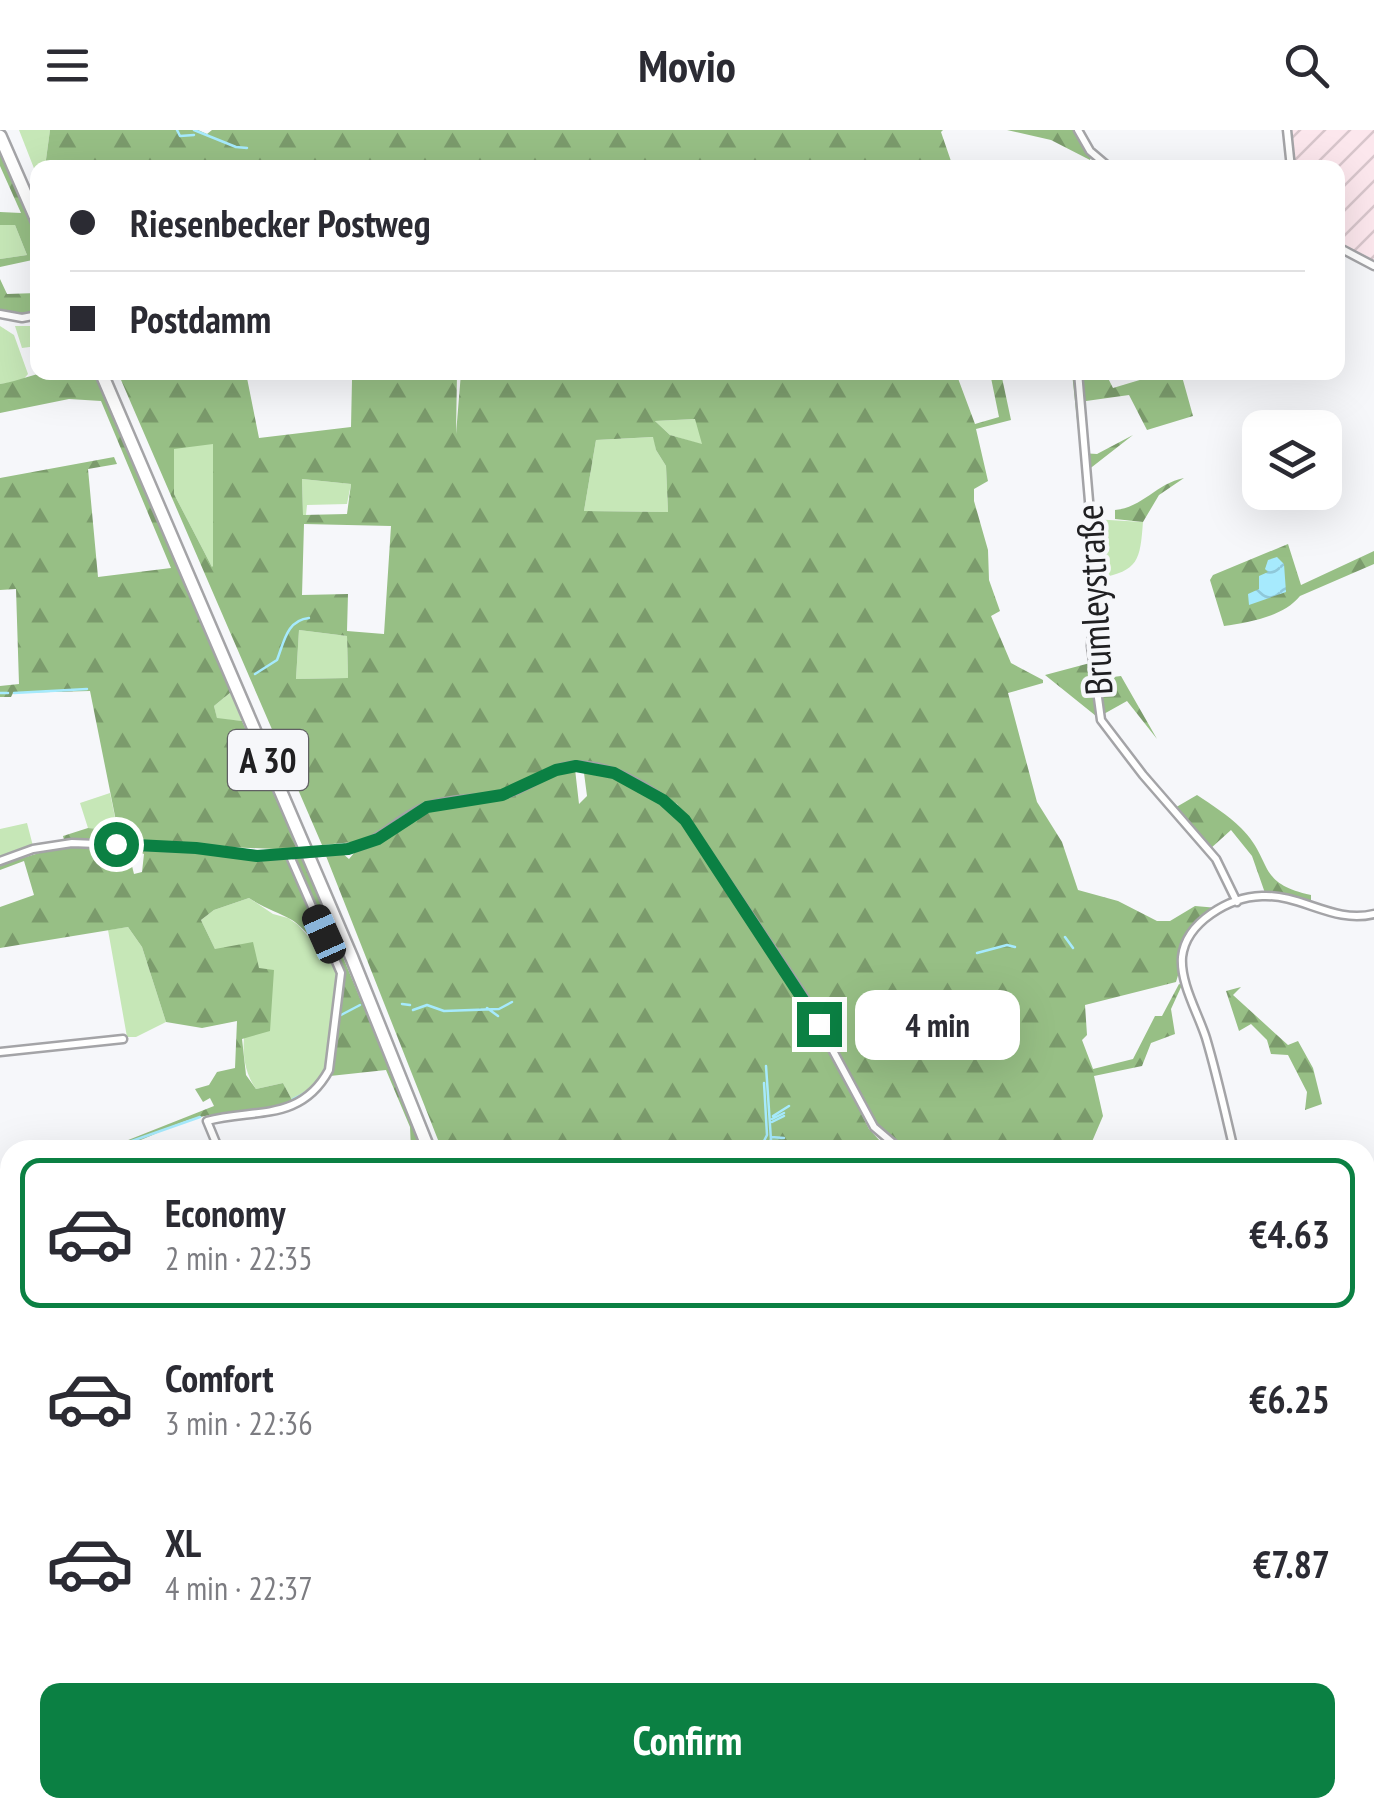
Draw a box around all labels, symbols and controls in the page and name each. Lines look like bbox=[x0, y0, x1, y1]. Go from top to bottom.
text: Movio bbox=[638, 36, 736, 94]
icon: menu bbox=[40, 38, 95, 93]
icon: search bbox=[1279, 38, 1334, 93]
text: Riesenbecker Postweg bbox=[130, 198, 431, 247]
text: Postdamm bbox=[130, 294, 271, 343]
map controls bbox=[1242, 410, 1342, 510]
button: layers bbox=[1242, 410, 1342, 510]
street label: Brumleystraße bbox=[1064, 503, 1122, 697]
road number: A 30 bbox=[228, 730, 308, 790]
route start bbox=[94, 822, 139, 867]
car bbox=[298, 900, 350, 968]
callout: 4 min bbox=[854, 989, 1019, 1059]
route end bbox=[797, 1002, 842, 1047]
text: 4 min bbox=[905, 1004, 970, 1046]
icon: car bbox=[45, 1188, 135, 1278]
text: Economy bbox=[165, 1188, 285, 1237]
text: €4.63 bbox=[1249, 1209, 1330, 1258]
text: 2 min · 22:35 bbox=[165, 1237, 313, 1279]
icon: car bbox=[45, 1353, 135, 1443]
text: Comfort bbox=[165, 1353, 274, 1402]
text: €6.25 bbox=[1249, 1374, 1330, 1423]
text: 3 min · 22:36 bbox=[165, 1402, 313, 1444]
icon: car bbox=[45, 1518, 135, 1608]
text: XL bbox=[165, 1518, 201, 1567]
text: €7.87 bbox=[1253, 1539, 1330, 1588]
text: 4 min · 22:37 bbox=[165, 1567, 313, 1609]
button: Confirm bbox=[40, 1683, 1335, 1798]

